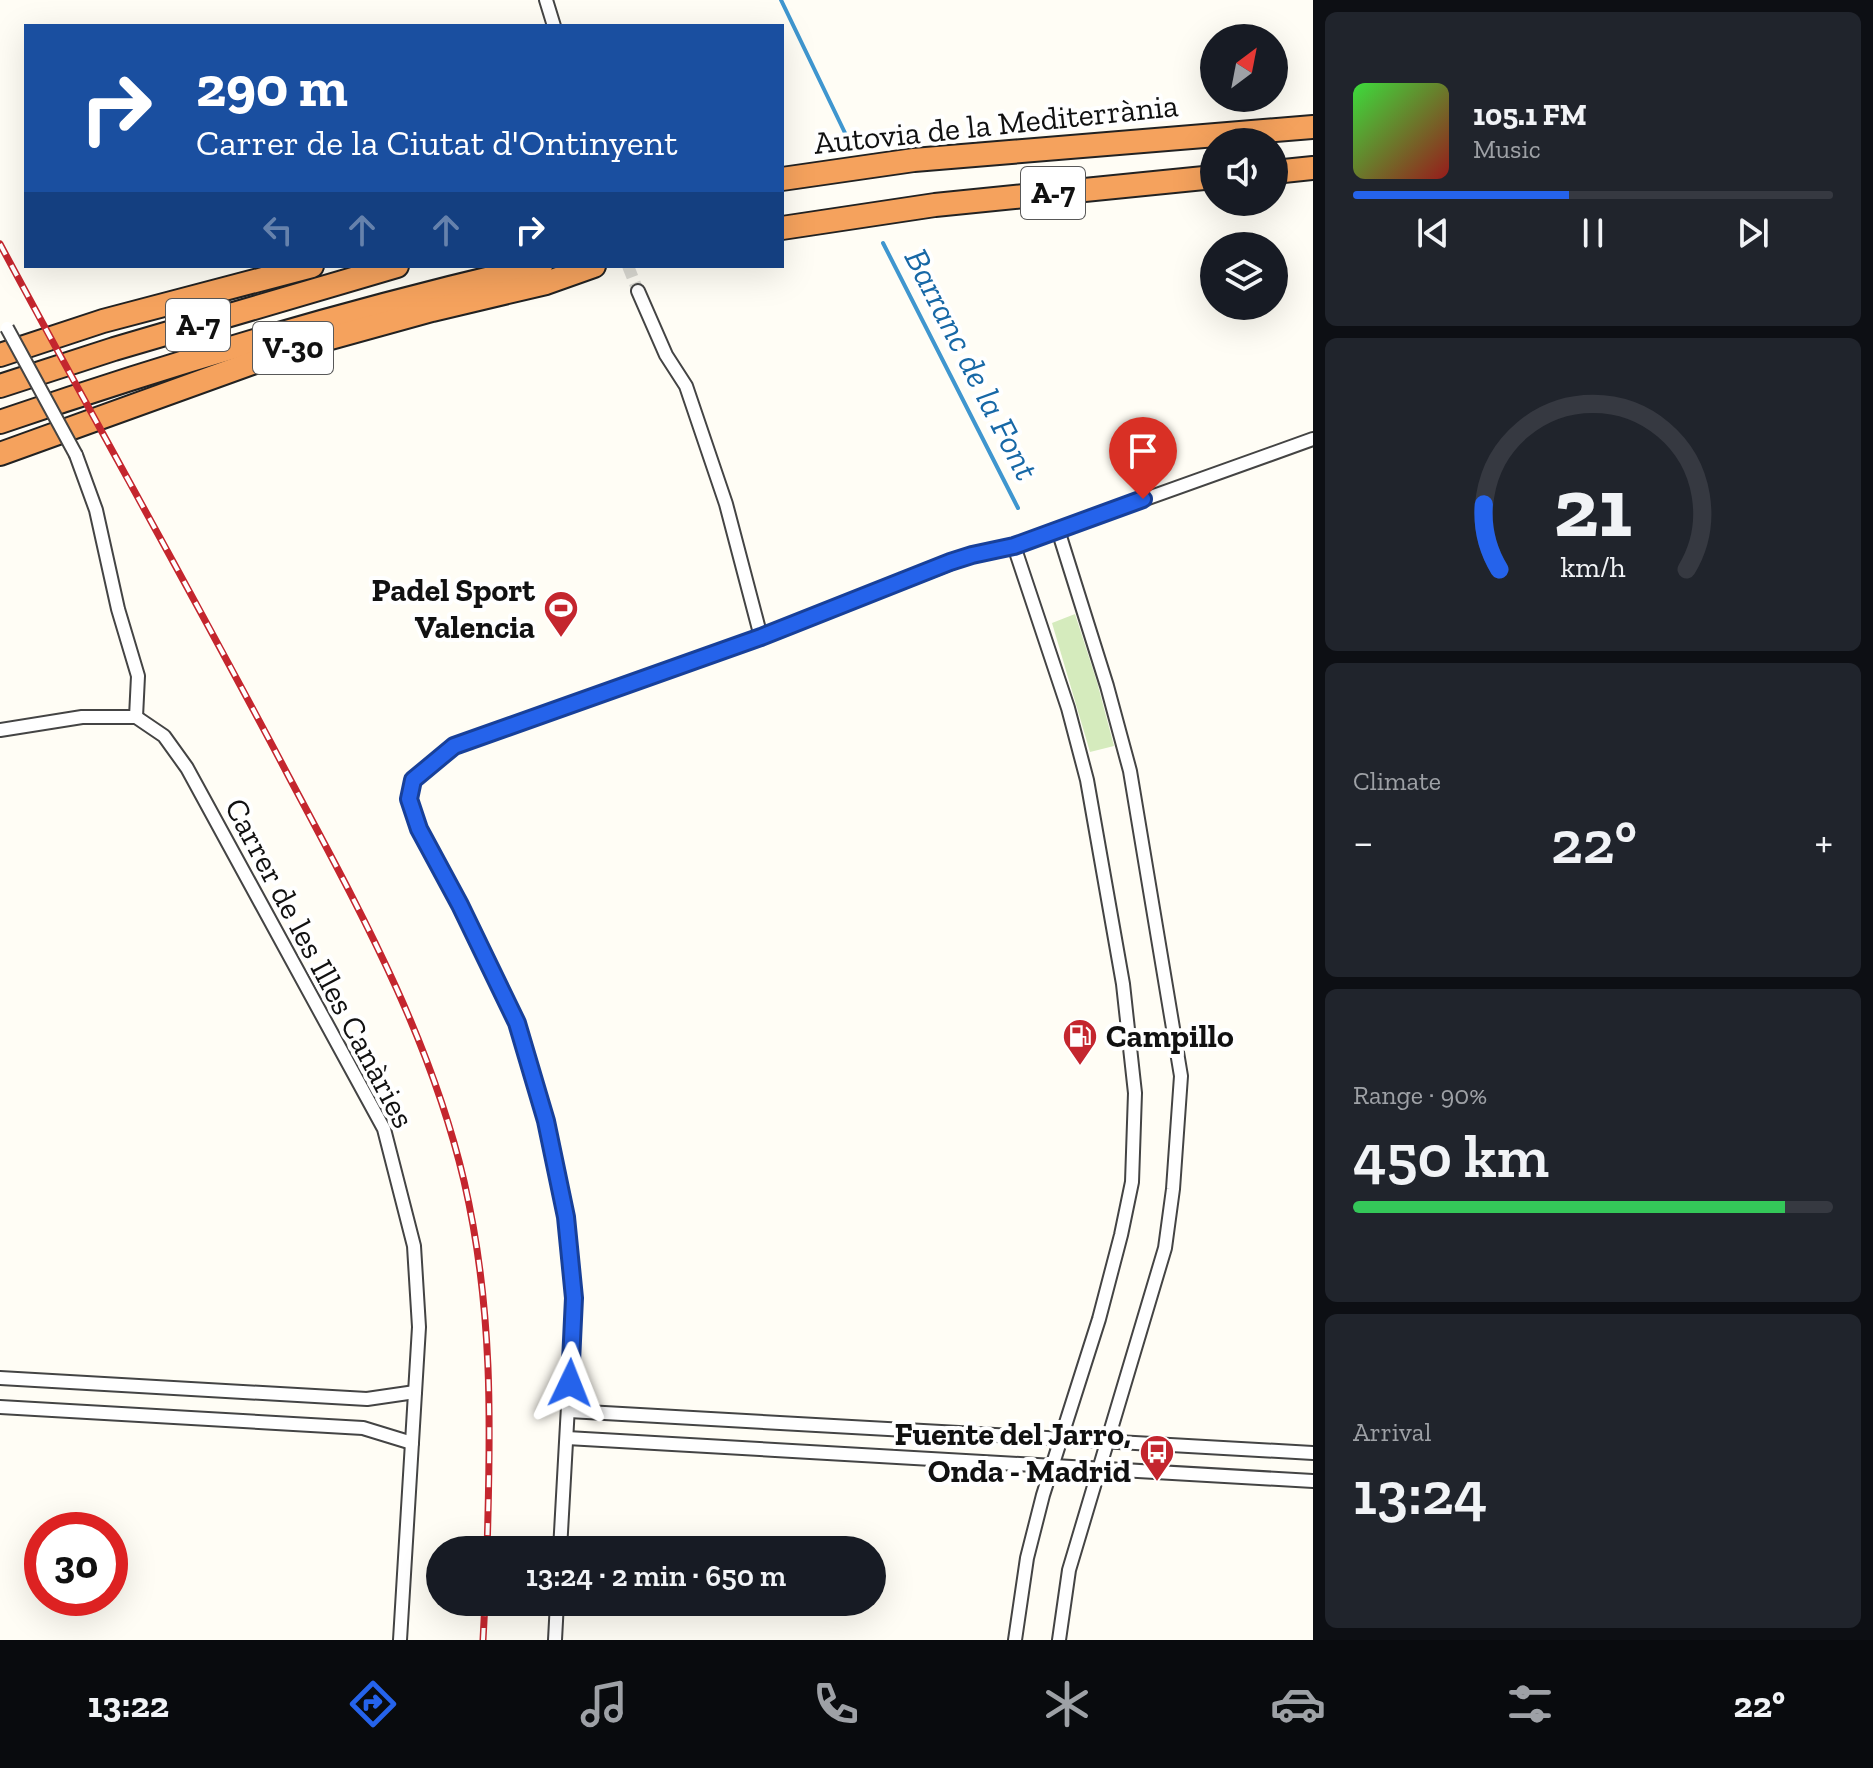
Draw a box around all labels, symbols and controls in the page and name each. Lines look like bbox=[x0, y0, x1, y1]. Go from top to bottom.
north arrow bbox=[1200, 24, 1288, 112]
map controls bbox=[1200, 24, 1288, 320]
text: 290 m bbox=[196, 53, 348, 120]
icon: right bbox=[64, 56, 168, 160]
street label: Autovia de la Mediterrània bbox=[812, 86, 1180, 162]
text: 105.1 FM bbox=[1473, 97, 1587, 133]
text: Carrer de la Ciutat d'Ontinyent bbox=[196, 121, 678, 164]
button: sound bbox=[1200, 128, 1288, 216]
text: Music bbox=[1473, 133, 1541, 165]
road number: A-7 bbox=[1021, 167, 1085, 219]
icon: left bbox=[256, 208, 300, 252]
icon: ahead bbox=[340, 208, 384, 252]
icon: ahead bbox=[424, 208, 468, 252]
icon: right bbox=[508, 208, 552, 252]
icon: previous bbox=[1411, 211, 1455, 255]
icon: pause bbox=[1571, 211, 1615, 255]
icon: next bbox=[1731, 211, 1775, 255]
button: layers bbox=[1200, 232, 1288, 320]
water label: Barranc de la Font bbox=[896, 242, 1048, 487]
road number: A-7 bbox=[166, 299, 230, 351]
road number: V-30 bbox=[253, 322, 333, 374]
pin bbox=[1109, 417, 1177, 499]
icon: arrive bbox=[1121, 429, 1165, 473]
text: 21 bbox=[1554, 457, 1632, 557]
text: km/h bbox=[1560, 551, 1626, 585]
place label: Padel Sport Valencia bbox=[371, 571, 535, 646]
sports icon: Padel Sport Valencia bbox=[542, 589, 580, 639]
text: Climate bbox=[1353, 765, 1441, 797]
street label: Carrer de les Illes Canàries bbox=[217, 792, 423, 1134]
text: 22° bbox=[1551, 806, 1637, 878]
text: − bbox=[1353, 815, 1374, 868]
text: + bbox=[1814, 815, 1833, 868]
fuel station icon: Campillo bbox=[1061, 1017, 1099, 1067]
place label: Campillo bbox=[1106, 1017, 1234, 1055]
text: Range · 90% bbox=[1353, 1079, 1487, 1111]
text: 450 km bbox=[1353, 1120, 1549, 1192]
position arrow bbox=[528, 1341, 612, 1425]
place label: Fuente del Jarro, Onda - Madrid bbox=[894, 1415, 1131, 1490]
text: Arrival bbox=[1353, 1416, 1431, 1448]
bus stop icon: Fuente del Jarro, Onda - Madrid bbox=[1138, 1433, 1176, 1483]
text: 13:24 bbox=[1353, 1457, 1487, 1529]
speed limit sign: 30 bbox=[24, 1512, 128, 1616]
text: 13:24 · 2 min · 650 m bbox=[526, 1558, 786, 1594]
icon: directions bbox=[345, 1676, 401, 1732]
icon: music bbox=[576, 1676, 632, 1732]
icon: phone bbox=[808, 1676, 864, 1732]
icon: climate bbox=[1039, 1676, 1095, 1732]
icon: car bbox=[1270, 1676, 1326, 1732]
icon: filters bbox=[1502, 1676, 1558, 1732]
text: 13:22 bbox=[88, 1683, 169, 1726]
text: 22° bbox=[1733, 1683, 1785, 1726]

